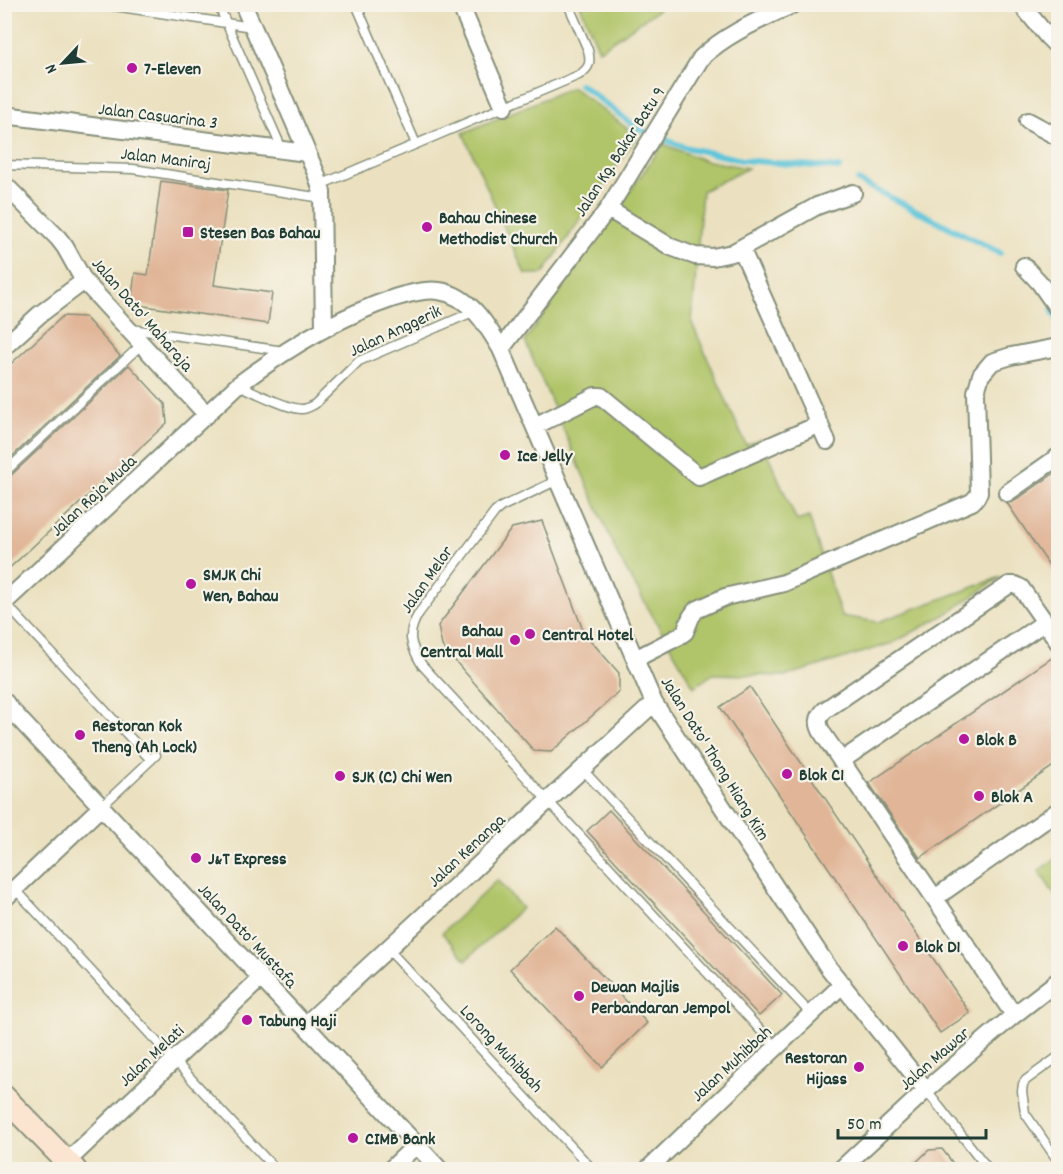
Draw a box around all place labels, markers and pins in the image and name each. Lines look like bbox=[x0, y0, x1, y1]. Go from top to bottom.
place label: 7-Eleven bbox=[144, 58, 201, 83]
marker: 7-Eleven bbox=[125, 61, 139, 75]
place label: Bahau Chinese Methodist Church bbox=[439, 207, 558, 253]
marker: Bahau Chinese Methodist Church bbox=[420, 220, 434, 234]
place label: Stesen Bas Bahau bbox=[200, 222, 321, 247]
marker: Stesen Bas Bahau bbox=[181, 225, 195, 239]
place label: Ice Jelly bbox=[517, 445, 573, 470]
marker: Ice Jelly bbox=[498, 448, 512, 462]
place label: SMJK Chi Wen, Bahau bbox=[203, 564, 279, 610]
marker: SMJK Chi Wen, Bahau bbox=[184, 577, 198, 591]
place label: Bahau Central Mall bbox=[420, 620, 504, 666]
place label: Central Hotel bbox=[542, 624, 634, 649]
marker: Central Hotel bbox=[523, 627, 537, 641]
marker: Bahau Central Mall bbox=[508, 633, 522, 647]
place label: Restoran Kok Theng (Ah Lock) bbox=[92, 715, 197, 761]
marker: Restoran Kok Theng (Ah Lock) bbox=[73, 728, 87, 742]
place label: Blok B bbox=[976, 729, 1017, 754]
marker: Blok B bbox=[957, 732, 971, 746]
place label: Blok C1 bbox=[799, 764, 844, 789]
place label: SJK (C) Chi Wen bbox=[352, 766, 452, 791]
marker: Blok C1 bbox=[780, 767, 794, 781]
marker: SJK (C) Chi Wen bbox=[333, 769, 347, 783]
place label: Blok A bbox=[991, 786, 1033, 811]
marker: Blok A bbox=[972, 789, 986, 803]
place label: J&T Express bbox=[208, 848, 287, 873]
marker: J&T Express bbox=[189, 851, 203, 865]
place label: Blok D1 bbox=[915, 936, 961, 961]
marker: Blok D1 bbox=[896, 939, 910, 953]
place label: Dewan Majlis Perbandaran Jempol bbox=[591, 976, 731, 1022]
marker: Dewan Majlis Perbandaran Jempol bbox=[572, 989, 586, 1003]
place label: Tabung Haji bbox=[259, 1010, 337, 1035]
marker: Tabung Haji bbox=[240, 1013, 254, 1027]
place label: Restoran Hijass bbox=[785, 1047, 847, 1093]
marker: Restoran Hijass bbox=[852, 1060, 866, 1074]
place label: CIMB Bank bbox=[365, 1128, 436, 1153]
marker: CIMB Bank bbox=[346, 1131, 360, 1145]

